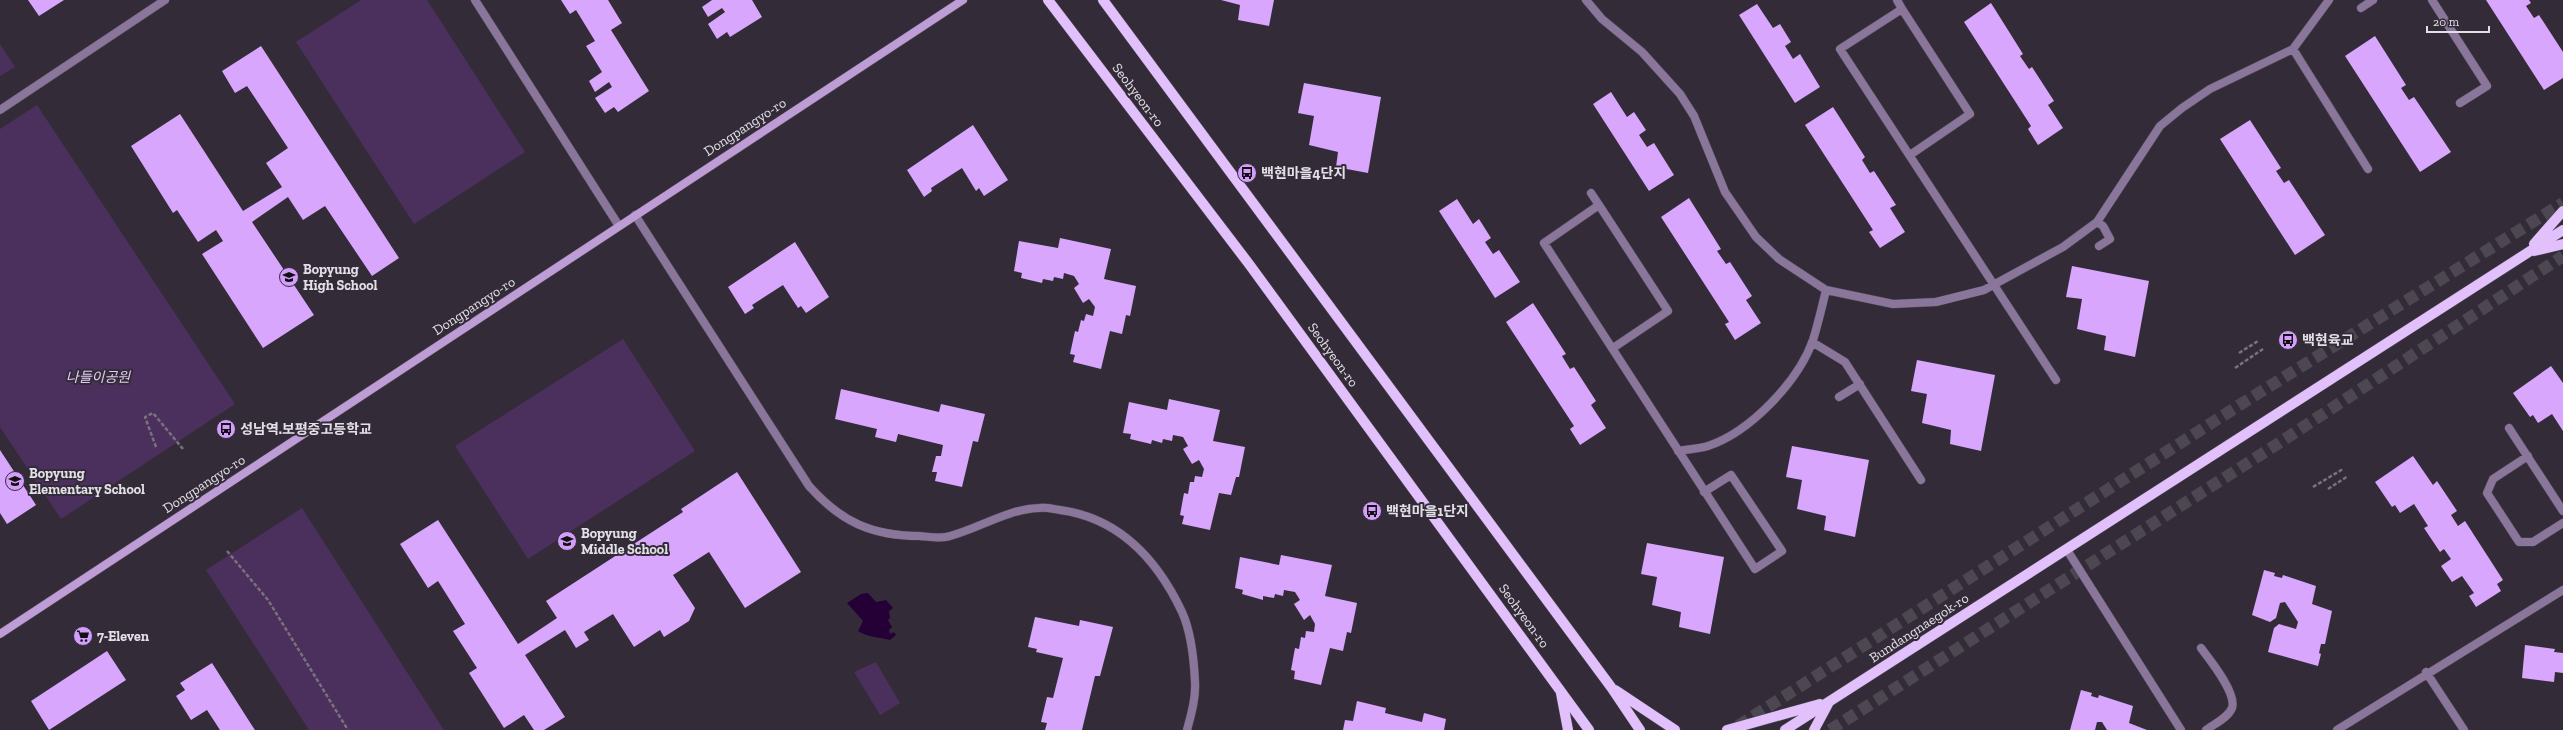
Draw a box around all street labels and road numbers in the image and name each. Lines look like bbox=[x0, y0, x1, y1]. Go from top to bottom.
street label: Seohyeon-ro bbox=[1109, 60, 1167, 130]
street label: Dongpangyo-ro bbox=[701, 94, 789, 160]
street label: Dongpangyo-ro bbox=[430, 273, 518, 339]
street label: Seohyeon-ro bbox=[1304, 320, 1362, 390]
street label: Dongpangyo-ro bbox=[160, 451, 248, 517]
street label: Seohyeon-ro bbox=[1495, 581, 1553, 651]
street label: Bundangnaegok-ro bbox=[1866, 590, 1972, 666]

